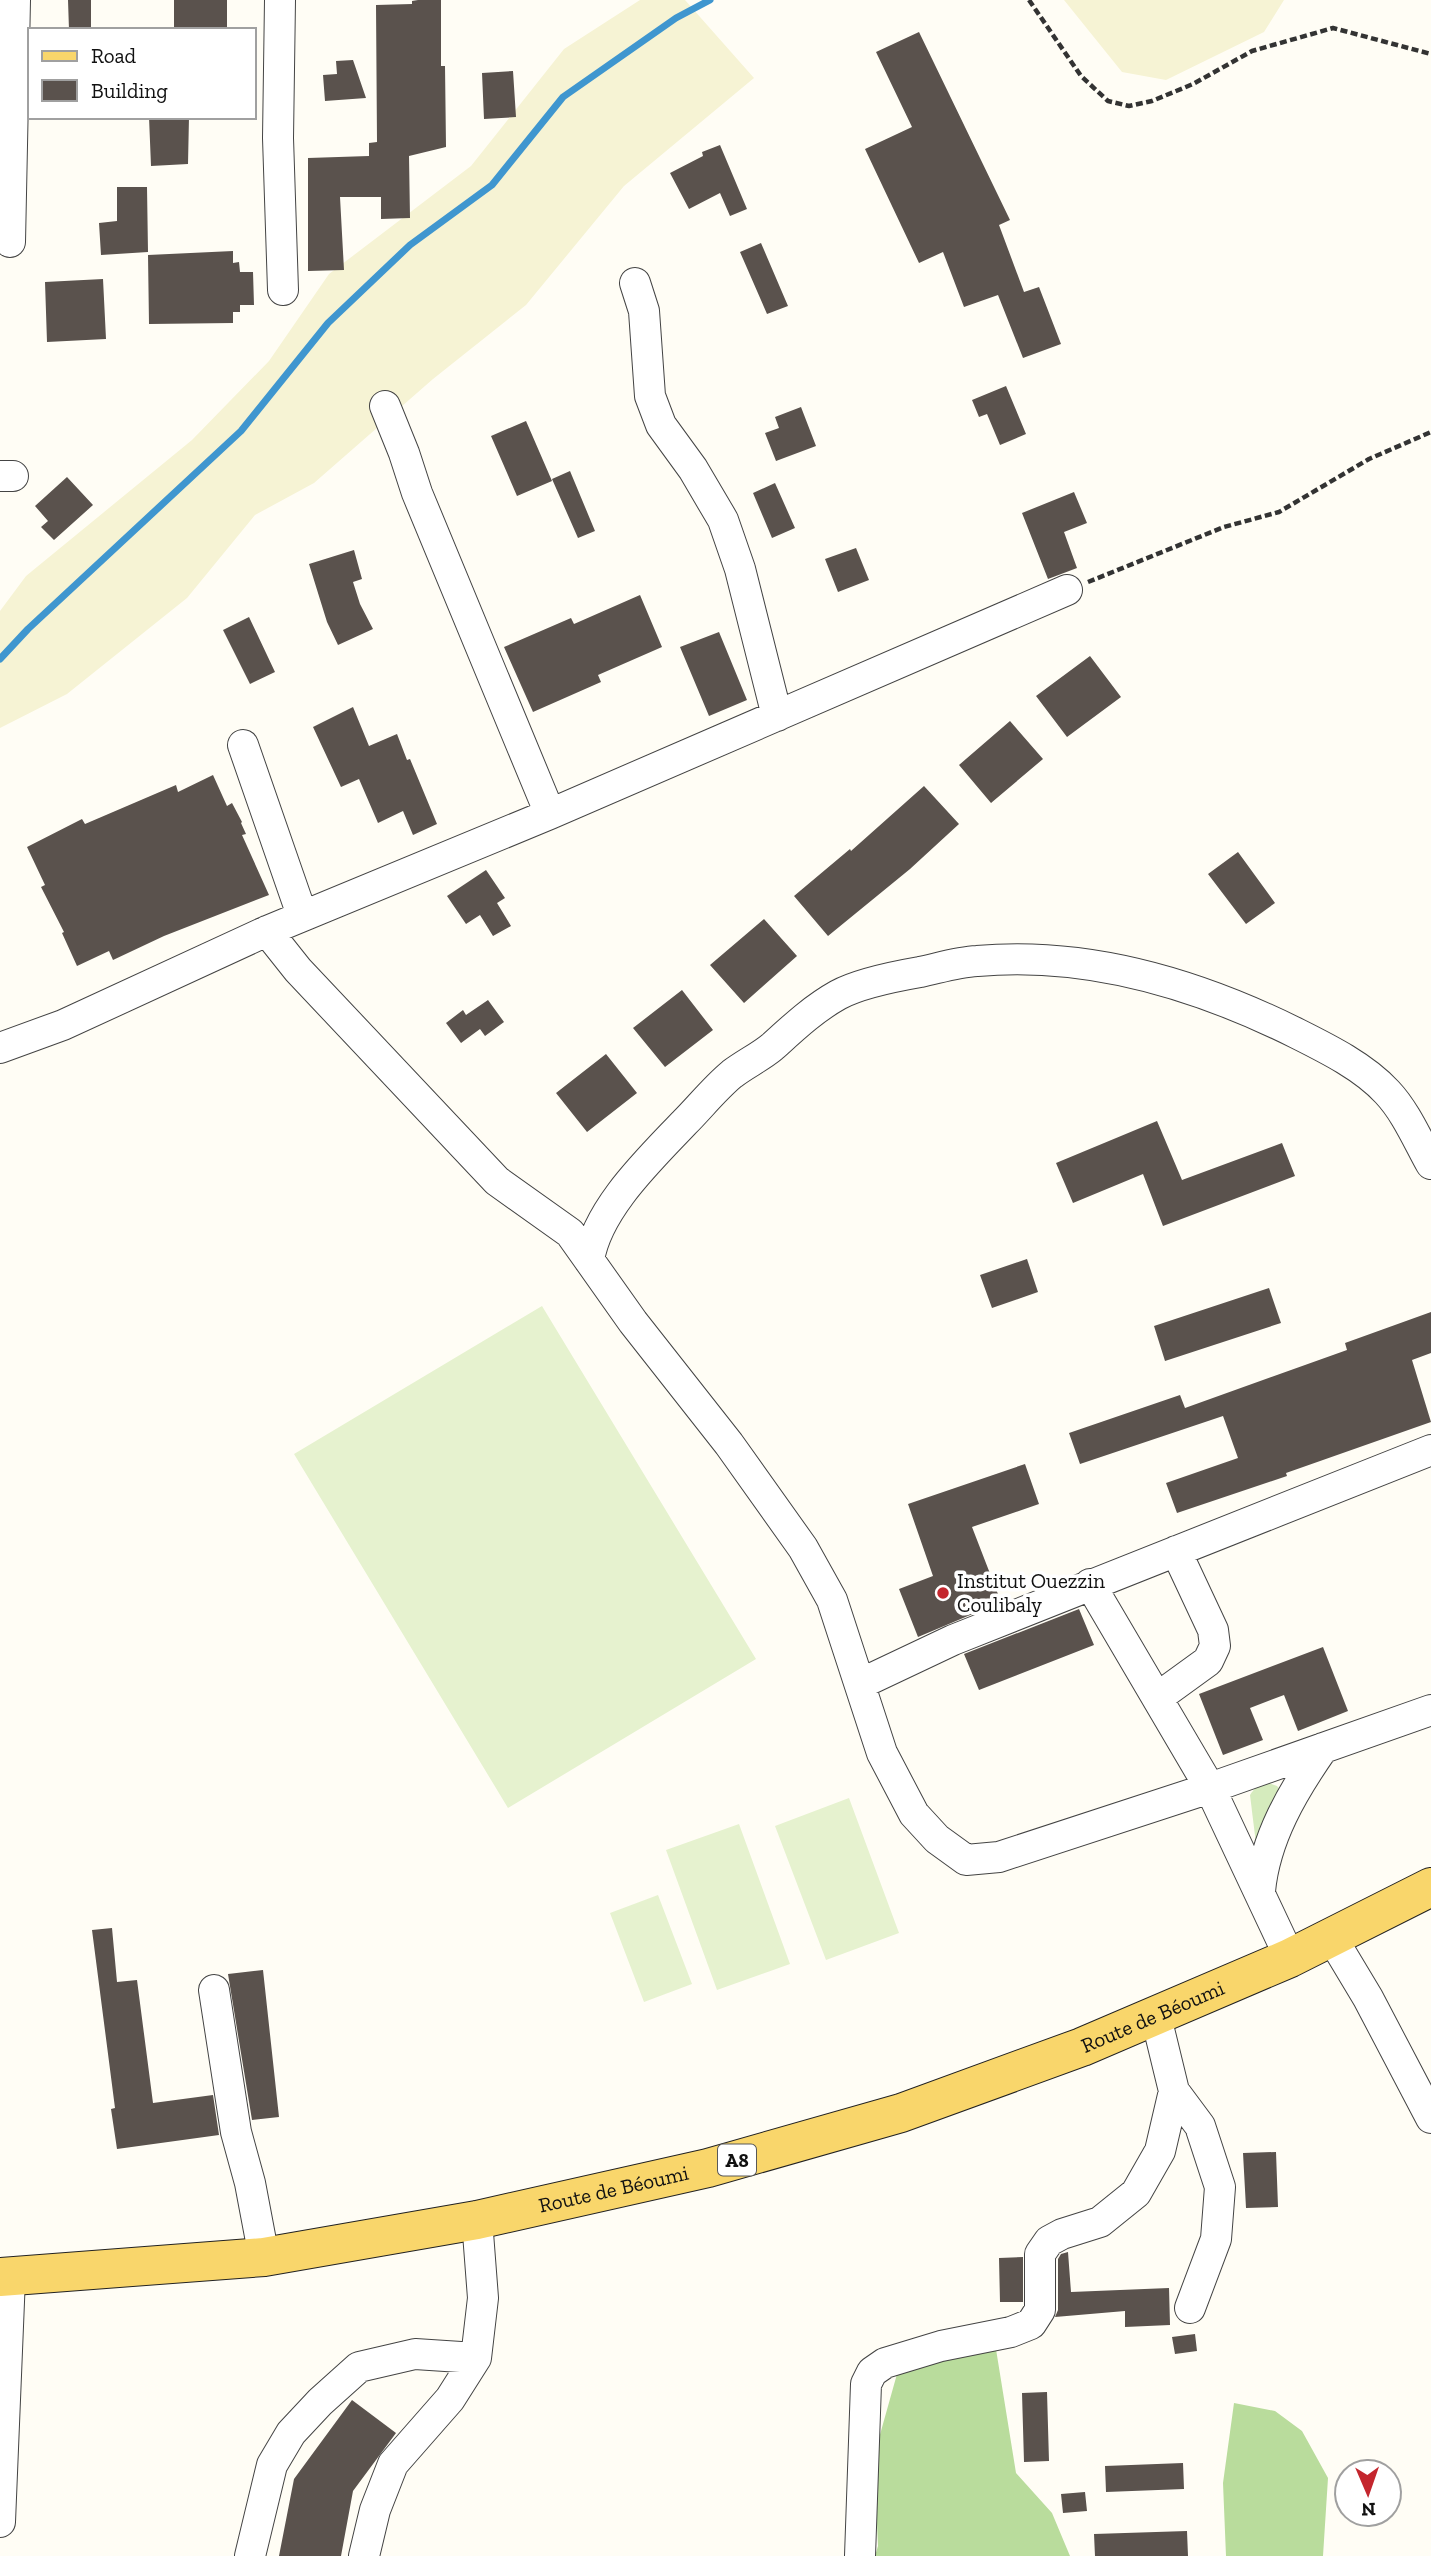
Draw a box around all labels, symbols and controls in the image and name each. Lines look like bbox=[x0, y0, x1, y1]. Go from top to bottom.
legend bbox=[28, 28, 256, 119]
text: Road bbox=[91, 43, 137, 68]
text: Building bbox=[91, 78, 168, 103]
place label: Institut Ouezzin Coulibaly bbox=[957, 1568, 1105, 1617]
marker: Institut Ouezzin Coulibaly bbox=[935, 1585, 951, 1601]
street label: Route de Béoumi bbox=[1077, 1975, 1228, 2058]
road number: A8 bbox=[718, 2144, 756, 2176]
street label: Route de Béoumi bbox=[536, 2160, 691, 2218]
north arrow bbox=[1333, 2458, 1403, 2528]
text: N bbox=[1361, 2498, 1376, 2521]

